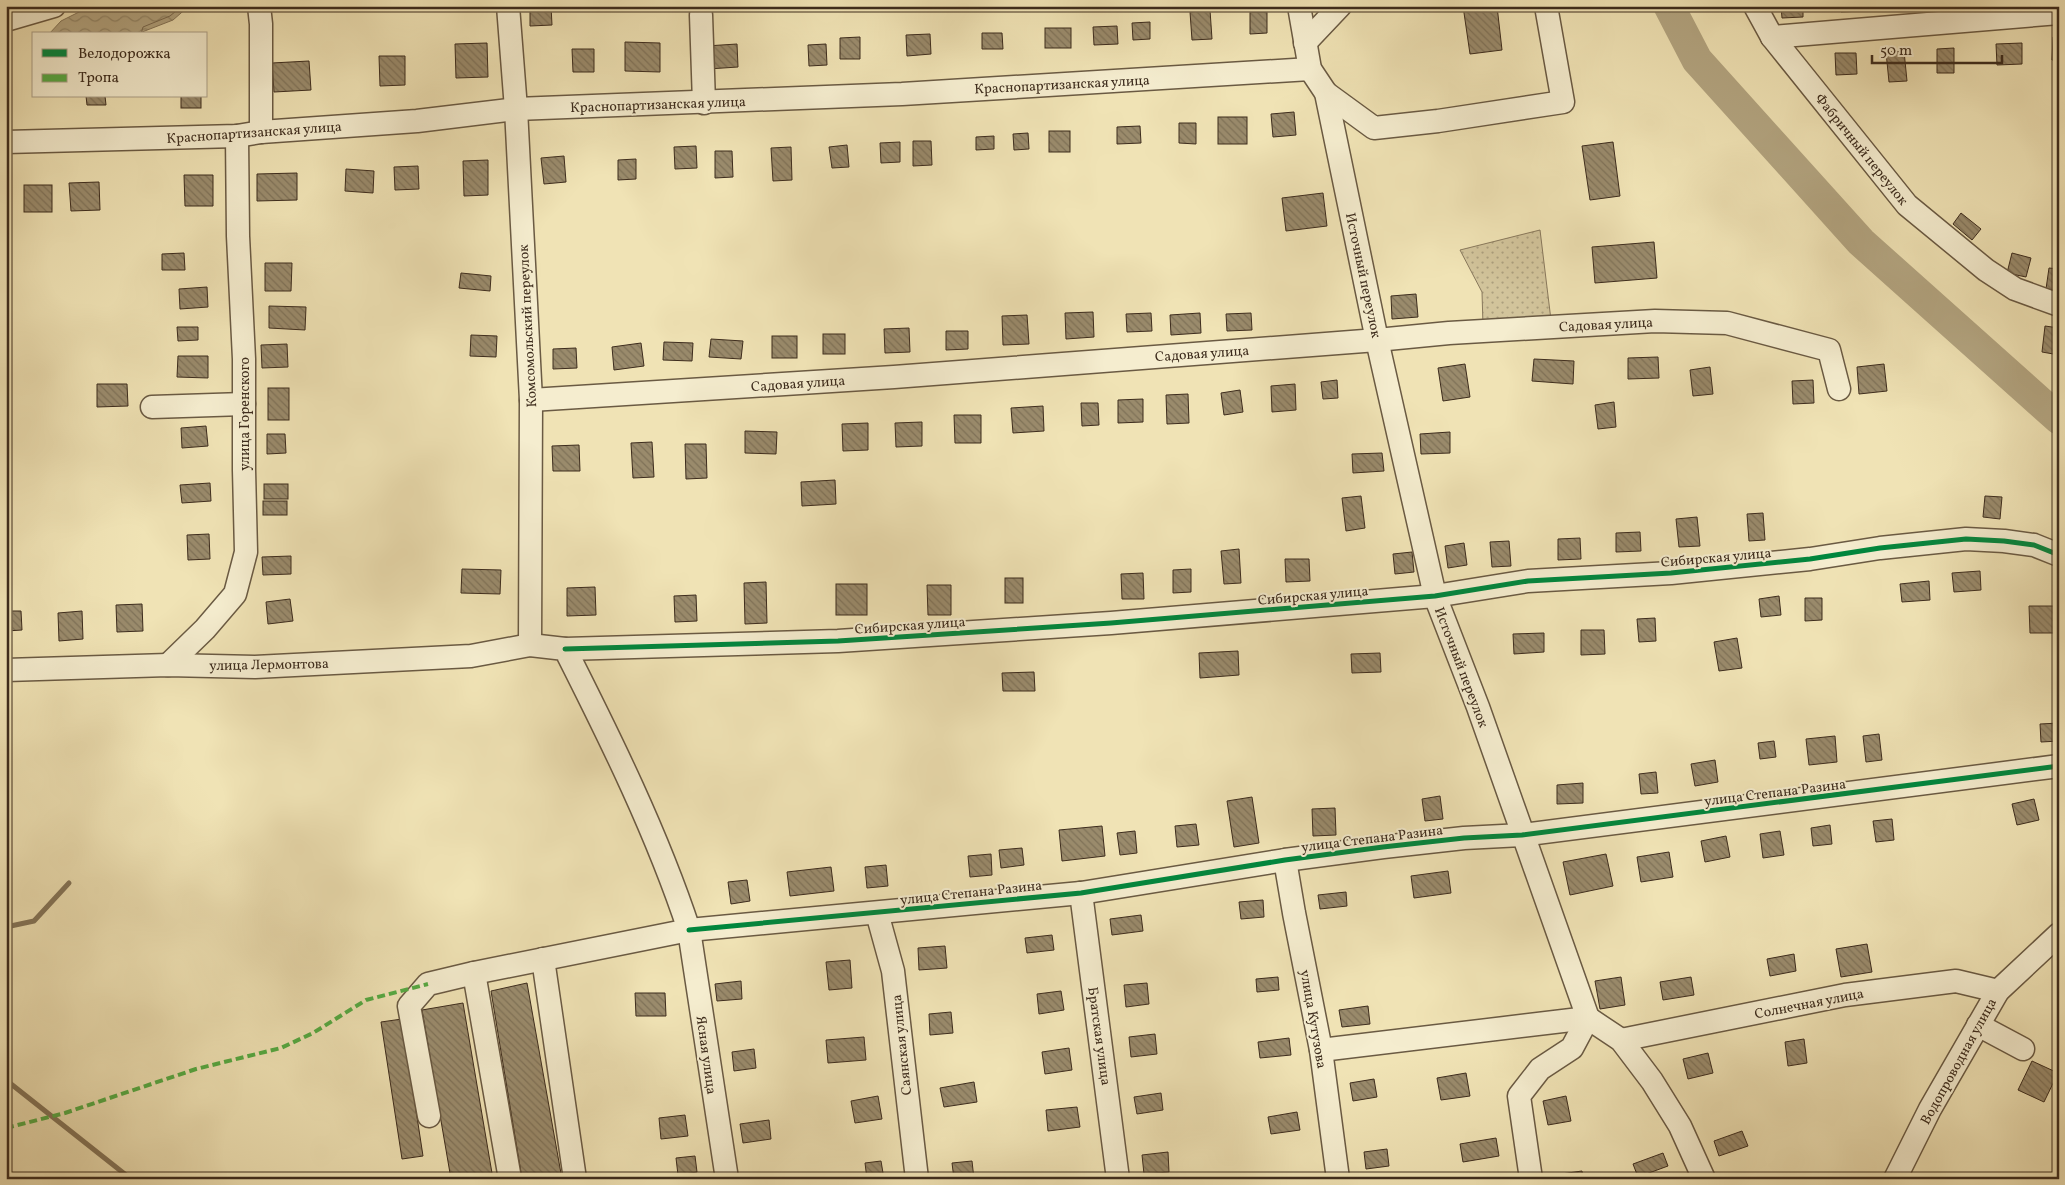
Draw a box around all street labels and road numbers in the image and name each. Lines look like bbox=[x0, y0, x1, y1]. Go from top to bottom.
street label: Краснопартизанская улица bbox=[974, 71, 1150, 100]
street label: Фабричный переулок bbox=[1810, 90, 1912, 210]
street label: Краснопартизанская улица bbox=[570, 93, 746, 118]
street label: Краснопартизанская улица bbox=[166, 118, 342, 149]
street label: Источный переулок bbox=[1340, 211, 1385, 340]
street label: Комсомольский переулок bbox=[515, 243, 542, 408]
street label: Садовая улица bbox=[1559, 314, 1654, 337]
street label: Садовая улица bbox=[1154, 342, 1250, 367]
street label: улица Горенского bbox=[236, 357, 255, 471]
street label: Садовая улица bbox=[750, 372, 846, 397]
street label: Сибирская улица bbox=[1660, 544, 1772, 573]
street label: Сибирская улица bbox=[1257, 582, 1369, 611]
street label: Источный переулок bbox=[1429, 605, 1493, 731]
street label: Сибирская улица bbox=[854, 613, 966, 640]
street label: улица Лермонтова bbox=[209, 655, 329, 676]
street label: улица Степана Разина bbox=[1703, 775, 1847, 812]
street label: улица Степана Разина bbox=[1300, 821, 1444, 858]
street label: улица Степана Разина bbox=[899, 877, 1043, 910]
street label: улица Кутузова bbox=[1294, 968, 1331, 1070]
street label: Солнечная улица bbox=[1753, 985, 1866, 1024]
street label: Братская улица bbox=[1082, 986, 1115, 1087]
street label: Саянская улица bbox=[888, 993, 917, 1096]
street label: Водопроводная улица bbox=[1917, 995, 2002, 1128]
street label: Ясная улица bbox=[691, 1015, 720, 1096]

